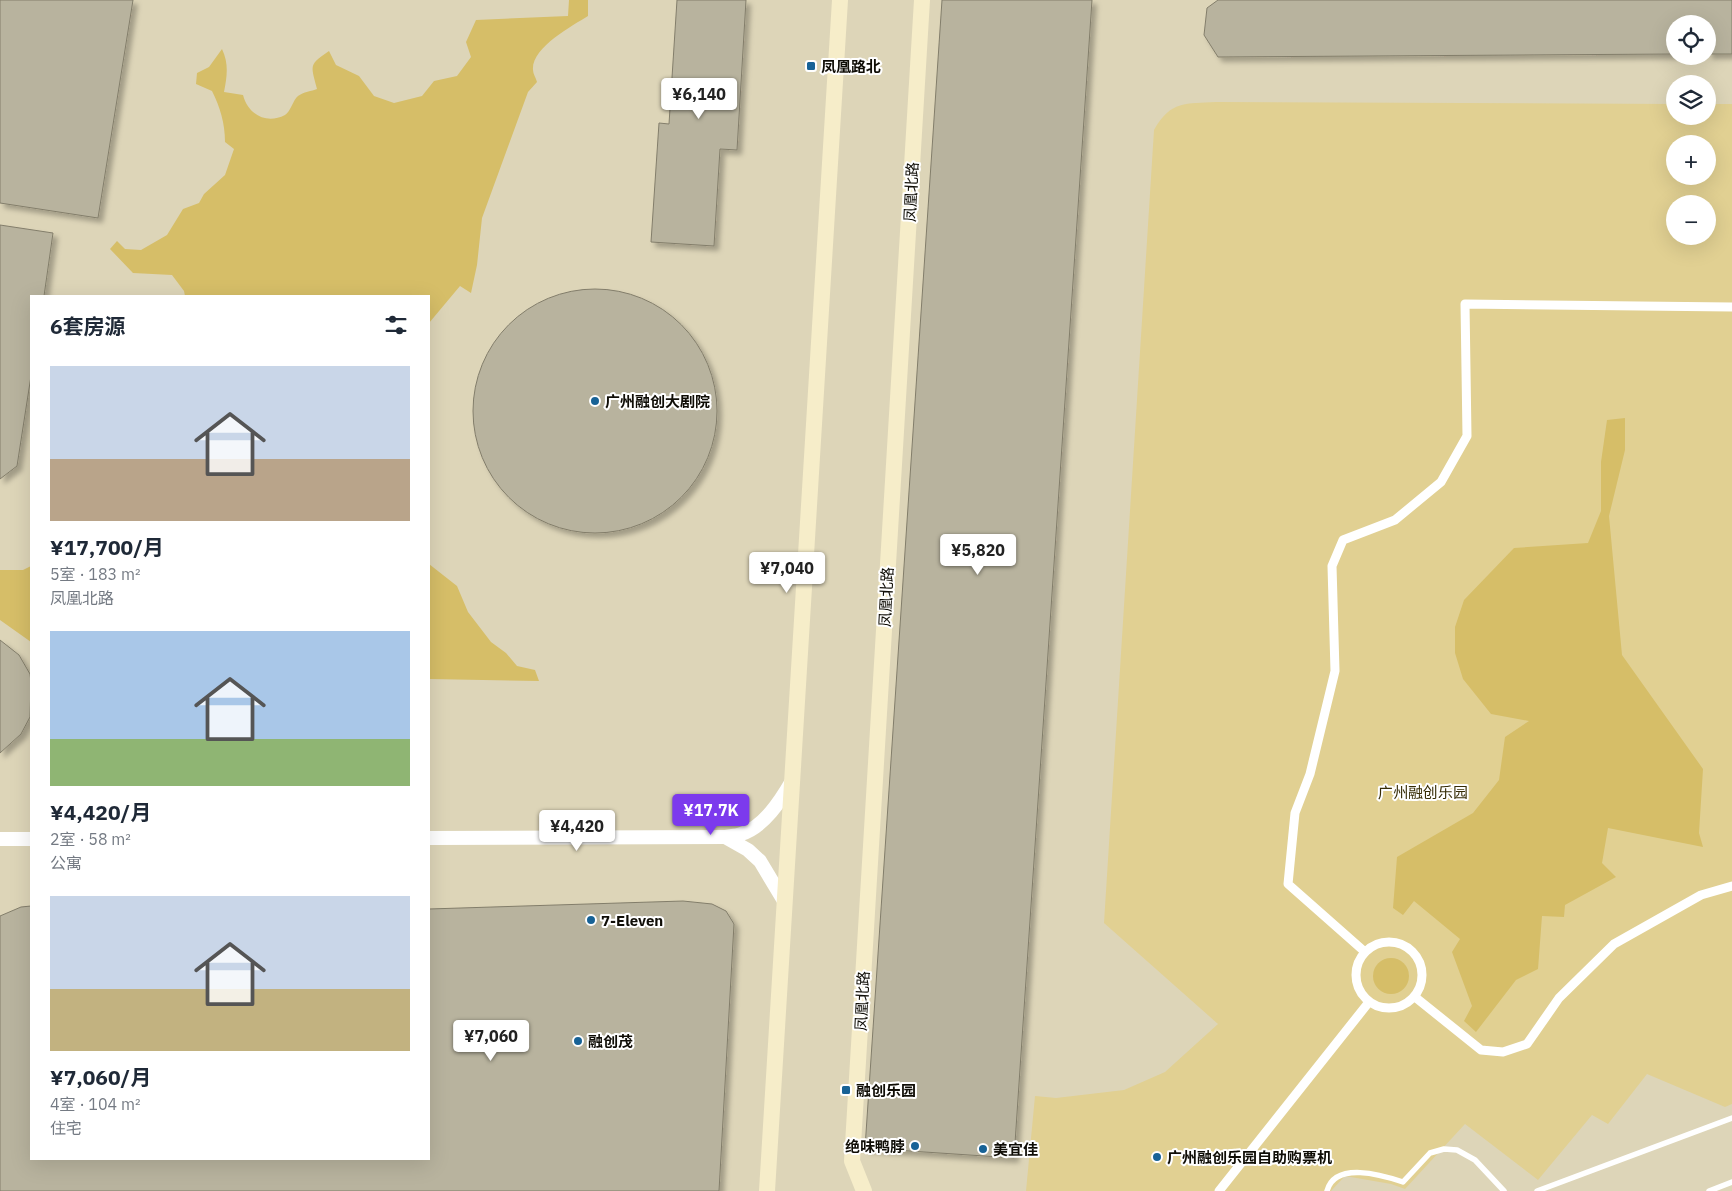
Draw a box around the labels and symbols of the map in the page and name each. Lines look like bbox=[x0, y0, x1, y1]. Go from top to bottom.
place label: 凤凰路北 bbox=[821, 57, 881, 76]
marker: 凤凰路北 bbox=[805, 60, 817, 72]
pin: ¥6,140 bbox=[658, 78, 740, 120]
street label: 凤凰北路 bbox=[900, 162, 922, 222]
place label: 广州融创大剧院 bbox=[605, 392, 710, 411]
marker: 广州融创大剧院 bbox=[589, 395, 601, 407]
pin: ¥5,820 bbox=[937, 534, 1019, 576]
pin: ¥7,040 bbox=[746, 552, 828, 594]
street label: 凤凰北路 bbox=[875, 567, 897, 627]
park label: 广州融创乐园 bbox=[1378, 783, 1468, 802]
pin: ¥17.7K bbox=[670, 794, 752, 836]
pin: ¥4,420 bbox=[536, 810, 618, 852]
place label: 7-Eleven bbox=[601, 911, 663, 930]
marker: 7-Eleven bbox=[585, 914, 597, 926]
street label: 凤凰北路 bbox=[851, 971, 873, 1031]
pin: ¥7,060 bbox=[450, 1020, 532, 1062]
place label: 融创茂 bbox=[588, 1032, 633, 1051]
marker: 融创茂 bbox=[572, 1035, 584, 1047]
place label: 融创乐园 bbox=[856, 1081, 916, 1100]
marker: 融创乐园 bbox=[840, 1084, 852, 1096]
place label: 绝味鸭脖 bbox=[845, 1137, 905, 1156]
marker: 绝味鸭脖 bbox=[909, 1140, 921, 1152]
place label: 美宜佳 bbox=[993, 1140, 1038, 1159]
marker: 美宜佳 bbox=[977, 1143, 989, 1155]
place label: 广州融创乐园自助购票机 bbox=[1167, 1148, 1332, 1167]
marker: 广州融创乐园自助购票机 bbox=[1151, 1151, 1163, 1163]

